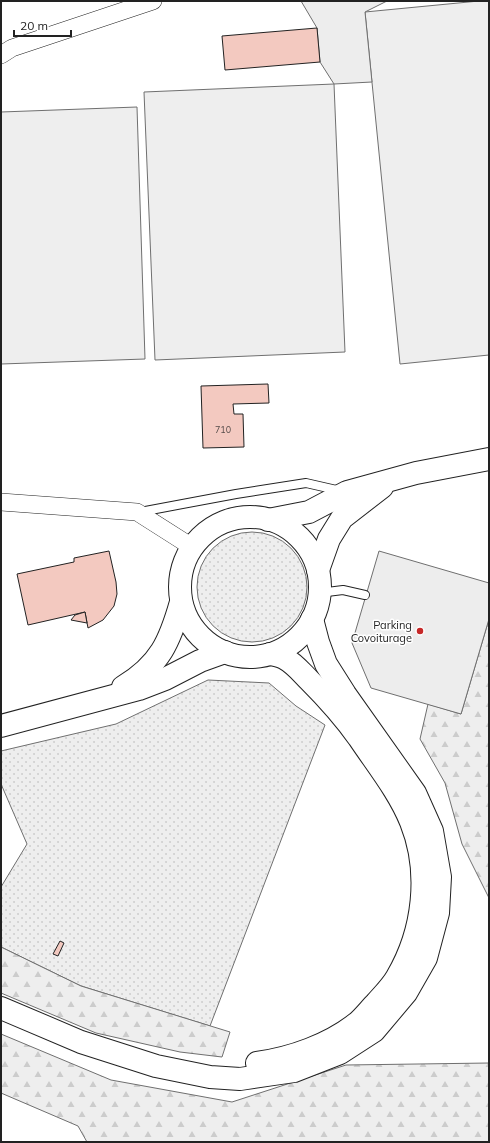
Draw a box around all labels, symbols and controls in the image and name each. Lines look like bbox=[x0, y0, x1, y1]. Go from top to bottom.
scale bar bbox=[14, 12, 71, 38]
text: 20 m bbox=[20, 18, 48, 33]
house number: 710 bbox=[215, 424, 231, 435]
place label: Parking Covoiturage bbox=[351, 618, 412, 645]
marker: Parking Covoiturage bbox=[415, 626, 425, 636]

